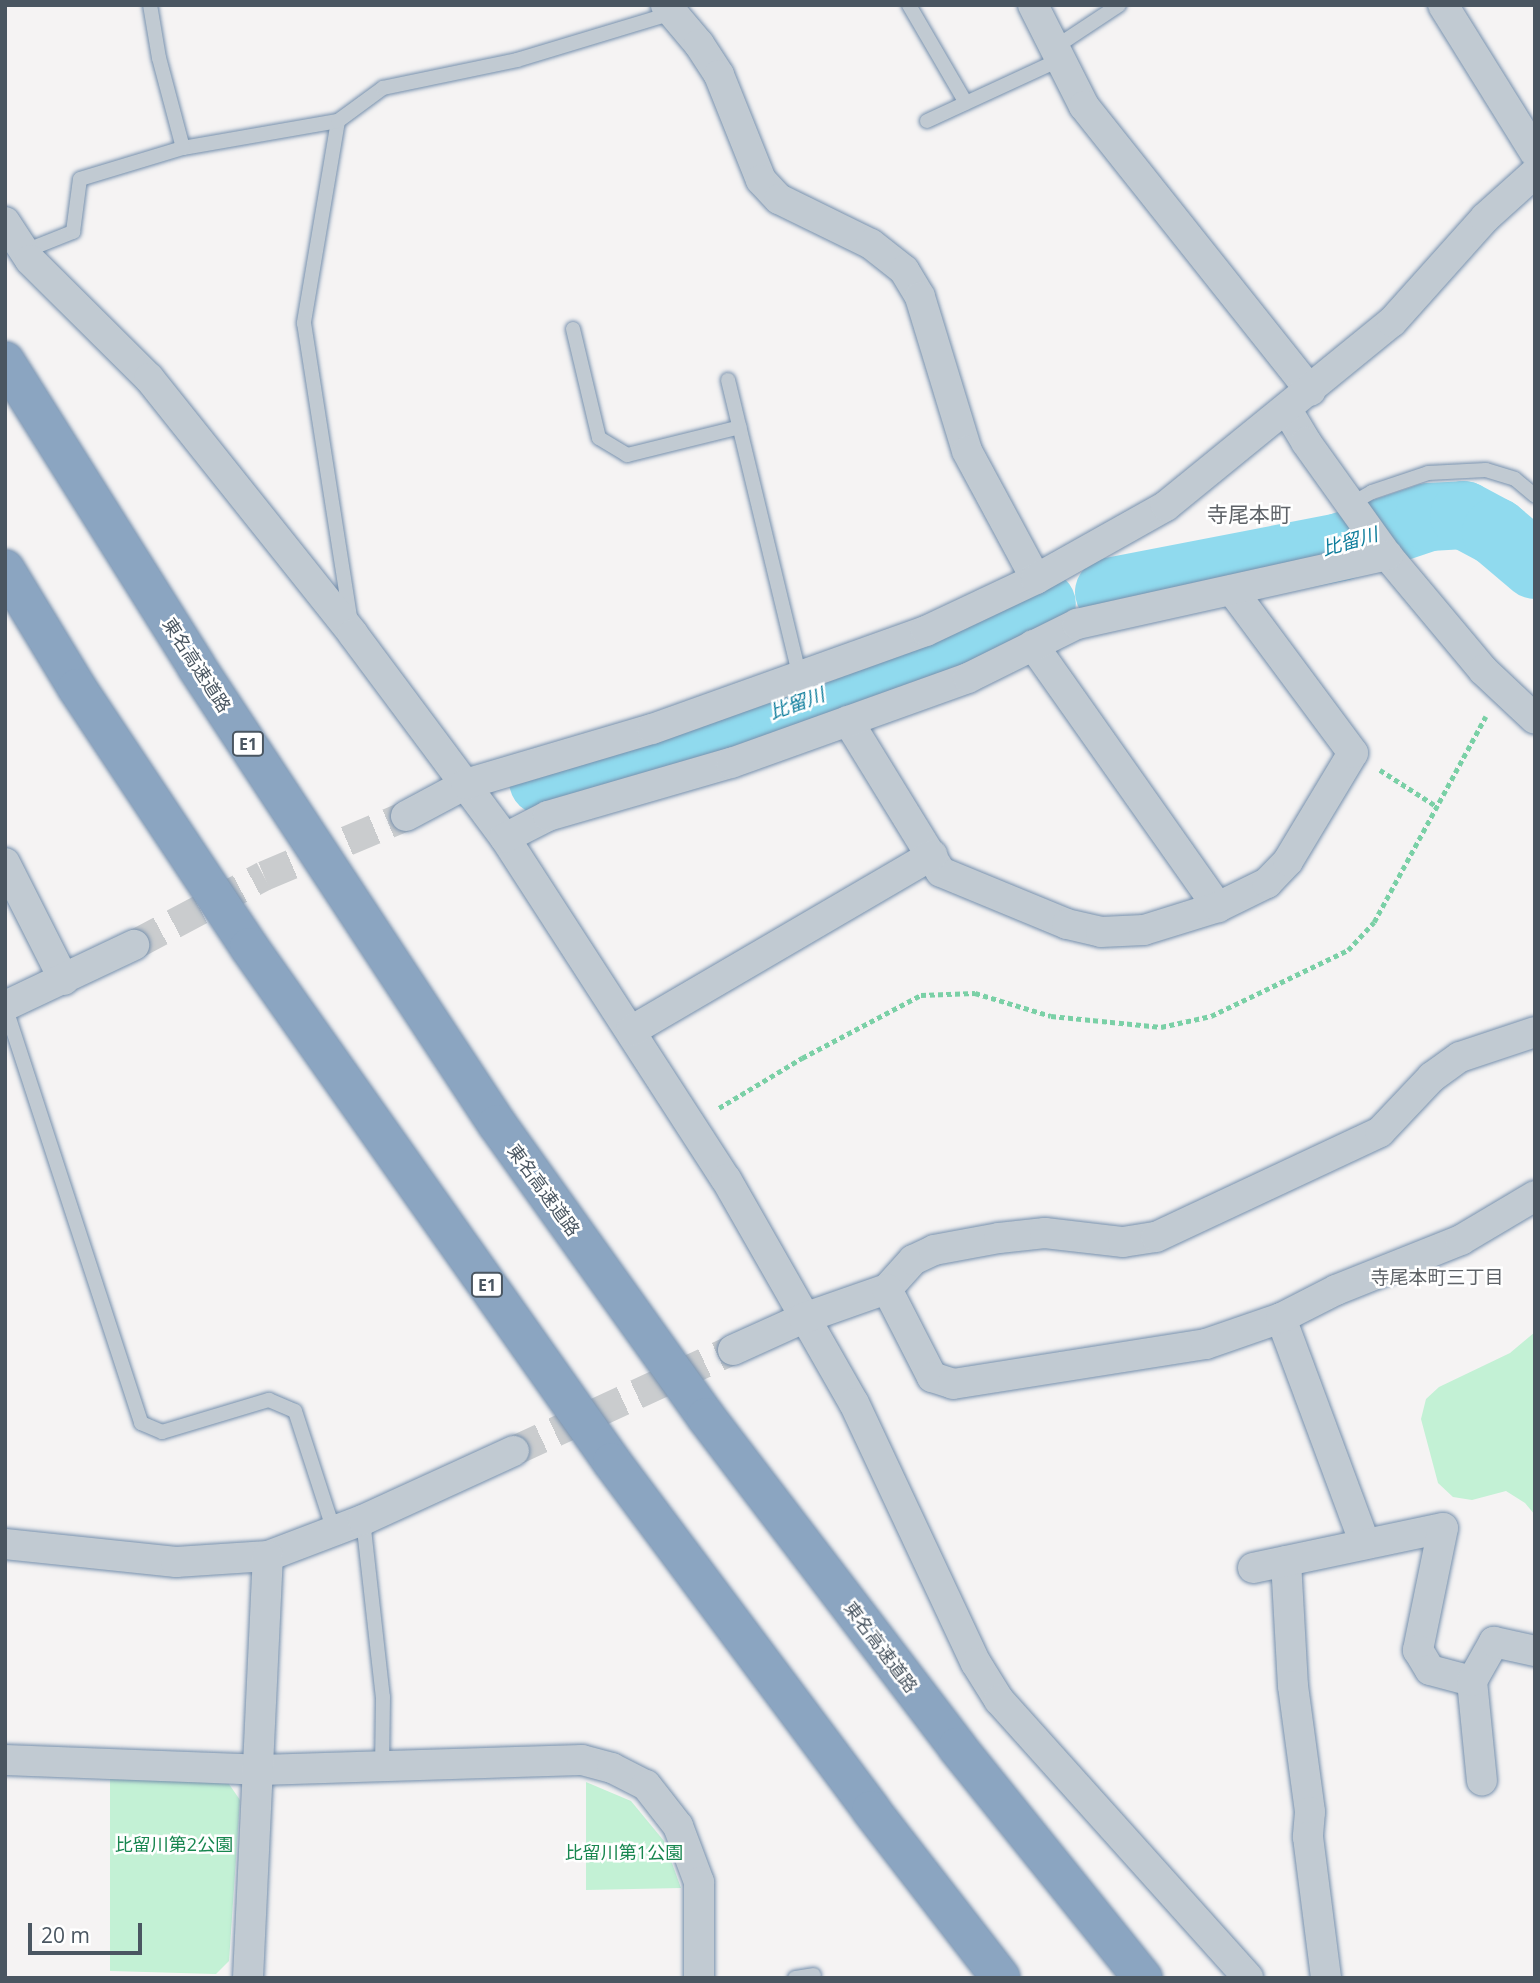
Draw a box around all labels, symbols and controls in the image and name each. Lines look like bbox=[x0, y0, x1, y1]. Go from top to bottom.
district label: 寺尾本町 bbox=[1207, 501, 1291, 527]
water label: 比留川 bbox=[1319, 523, 1381, 561]
street label: 東名高速道路 bbox=[159, 614, 235, 716]
water label: 比留川 bbox=[766, 684, 828, 724]
road number: E1 bbox=[230, 732, 266, 757]
street label: 東名高速道路 bbox=[504, 1140, 584, 1240]
district label: 寺尾本町三丁目 bbox=[1371, 1267, 1503, 1289]
road number: E1 bbox=[470, 1273, 504, 1298]
street label: 東名高速道路 bbox=[840, 1597, 922, 1697]
park label: 比留川第2公園 bbox=[115, 1833, 233, 1855]
park label: 比留川第1公園 bbox=[565, 1841, 683, 1863]
scale bar bbox=[32, 1910, 145, 1954]
text: 20 m bbox=[41, 1921, 90, 1949]

